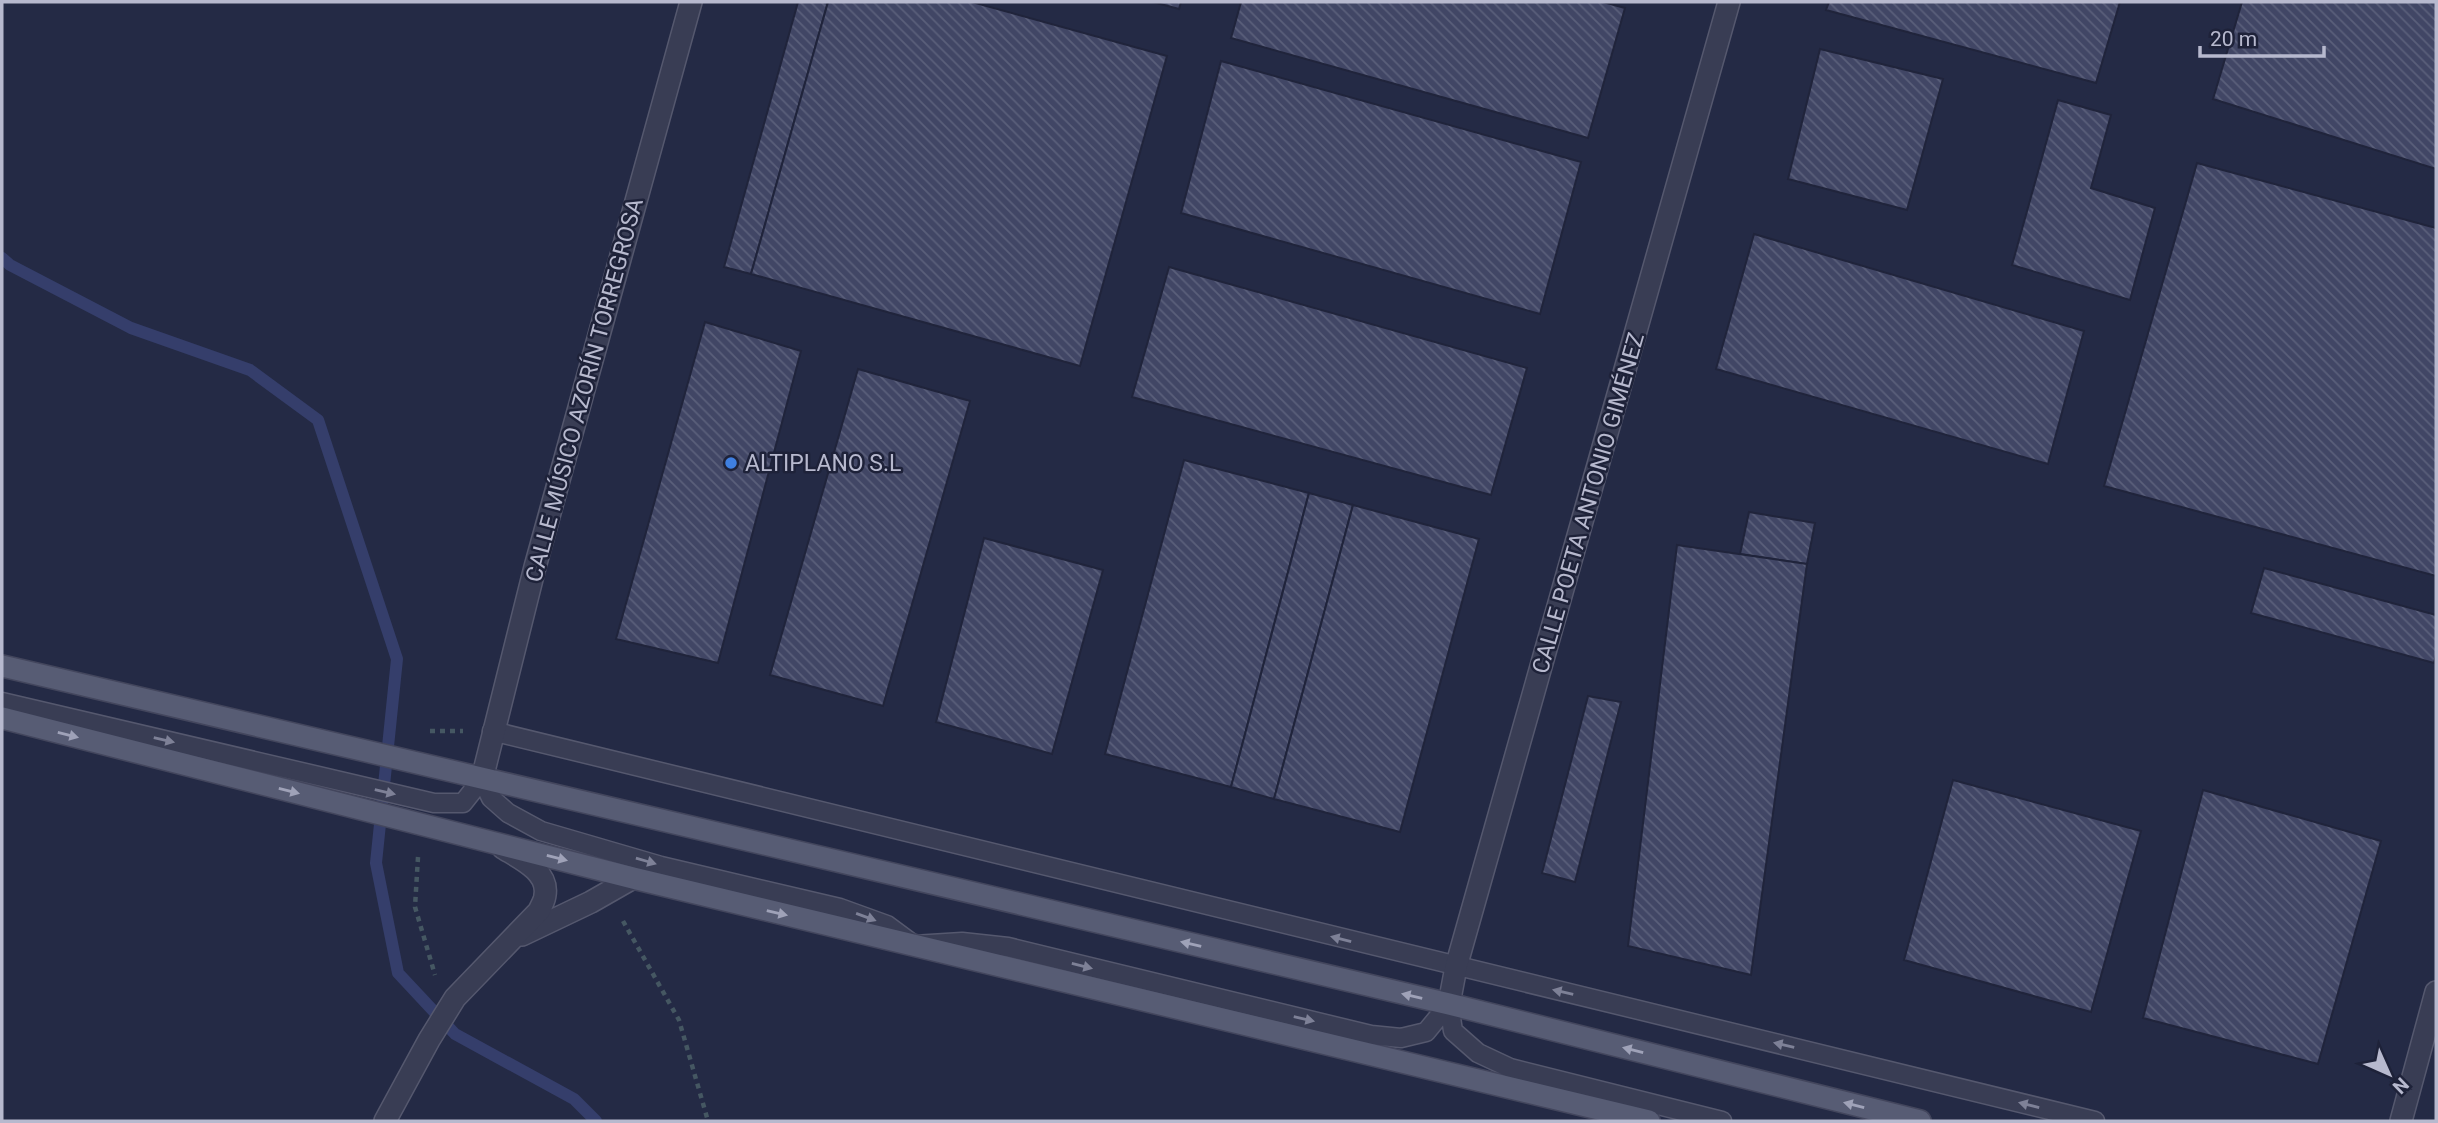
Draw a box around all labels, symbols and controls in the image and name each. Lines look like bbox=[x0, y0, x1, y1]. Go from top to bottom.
scale bar bbox=[2200, 14, 2324, 58]
text: 20 m bbox=[2210, 27, 2257, 51]
street label: CALLE MÚSICO AZORÍN TORREGROSA bbox=[519, 195, 649, 585]
street label: CALLE POETA ANTONIO GIMÉNEZ bbox=[1526, 329, 1650, 677]
place label: ALTIPLANO S.L bbox=[745, 450, 901, 477]
marker: ALTIPLANO S.L bbox=[723, 455, 739, 471]
one-way arrow bbox=[57, 730, 79, 741]
one-way arrow bbox=[153, 735, 175, 746]
one-way arrow bbox=[278, 786, 300, 797]
one-way arrow bbox=[374, 787, 396, 798]
one-way arrow bbox=[546, 854, 567, 864]
one-way arrow bbox=[635, 857, 656, 867]
one-way arrow bbox=[767, 908, 789, 919]
one-way arrow bbox=[855, 912, 876, 923]
one-way arrow bbox=[1330, 933, 1352, 944]
one-way arrow bbox=[1180, 938, 1202, 949]
one-way arrow bbox=[1072, 961, 1094, 972]
one-way arrow bbox=[1551, 986, 1573, 997]
one-way arrow bbox=[1401, 990, 1423, 1001]
one-way arrow bbox=[1293, 1014, 1315, 1025]
one-way arrow bbox=[1773, 1039, 1795, 1050]
north arrow bbox=[2354, 1039, 2424, 1109]
one-way arrow bbox=[1622, 1044, 1644, 1055]
text: N bbox=[2388, 1073, 2414, 1099]
one-way arrow bbox=[1843, 1099, 1865, 1110]
one-way arrow bbox=[2018, 1099, 2040, 1110]

